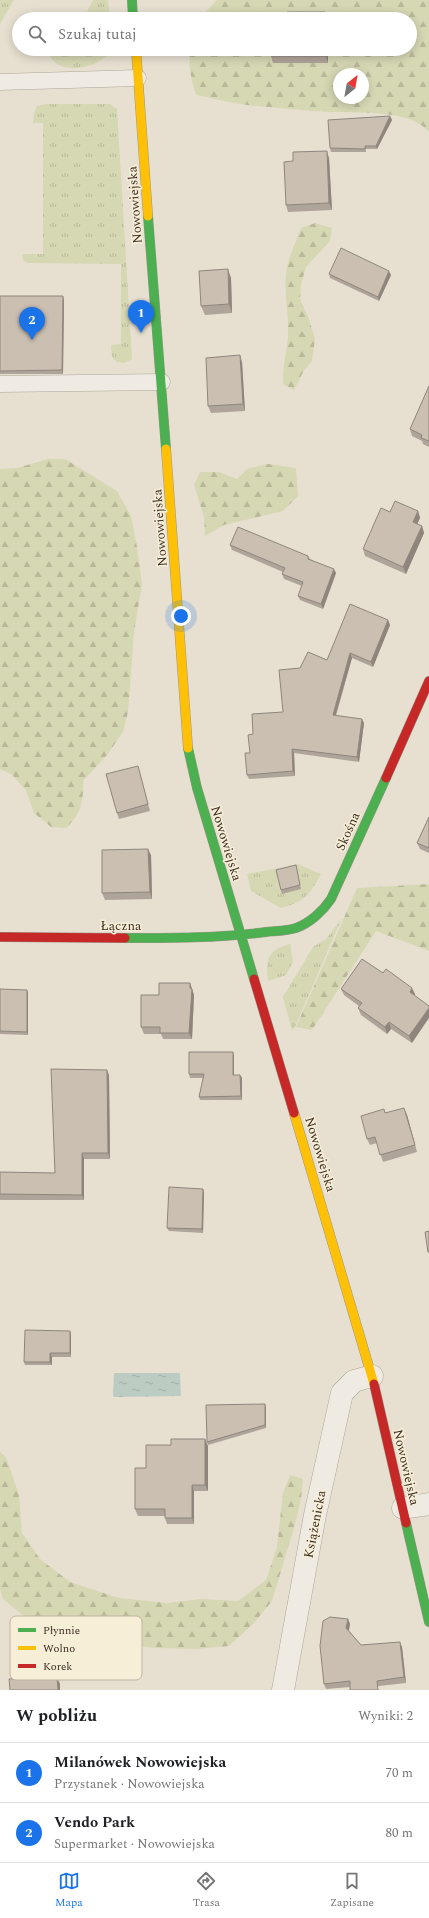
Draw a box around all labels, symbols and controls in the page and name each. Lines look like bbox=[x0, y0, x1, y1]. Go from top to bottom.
search box bbox=[12, 12, 417, 56]
icon: search bbox=[26, 23, 48, 45]
text: Szukaj tutaj bbox=[58, 23, 137, 46]
north arrow bbox=[333, 68, 369, 104]
street label: Nowowiejska bbox=[122, 165, 148, 244]
pin: 1 bbox=[128, 300, 154, 333]
pin: 2 bbox=[19, 307, 45, 340]
street label: Nowowiejska bbox=[147, 488, 173, 567]
your location bbox=[171, 606, 191, 626]
street label: Nowowiejska bbox=[205, 803, 247, 884]
street label: Skośna bbox=[331, 808, 366, 854]
street label: Łączna bbox=[101, 916, 142, 936]
street label: Nowowiejska bbox=[299, 1114, 341, 1195]
street label: Nowowiejska bbox=[388, 1427, 425, 1508]
street label: Książenicka bbox=[299, 1488, 331, 1560]
legend bbox=[10, 1616, 142, 1680]
text: Płynnie bbox=[43, 1622, 80, 1639]
text: Wolno bbox=[43, 1640, 75, 1657]
text: Korek bbox=[43, 1658, 72, 1675]
text: W pobliżu bbox=[16, 1703, 97, 1729]
text: Wyniki: 2 bbox=[358, 1706, 413, 1726]
text: Milanówek Nowowiejska bbox=[54, 1751, 226, 1774]
text: 1 bbox=[25, 1763, 33, 1783]
text: 70 m bbox=[386, 1763, 413, 1783]
text: Przystanek · Nowowiejska bbox=[54, 1774, 205, 1794]
text: Vendo Park bbox=[54, 1811, 135, 1834]
text: 2 bbox=[25, 1823, 33, 1843]
text: 80 m bbox=[386, 1823, 413, 1843]
text: Supermarket · Nowowiejska bbox=[54, 1834, 215, 1854]
tab: Mapa bbox=[55, 1870, 83, 1911]
tab: Trasa bbox=[193, 1870, 220, 1911]
tab: Zapisane bbox=[330, 1870, 374, 1911]

